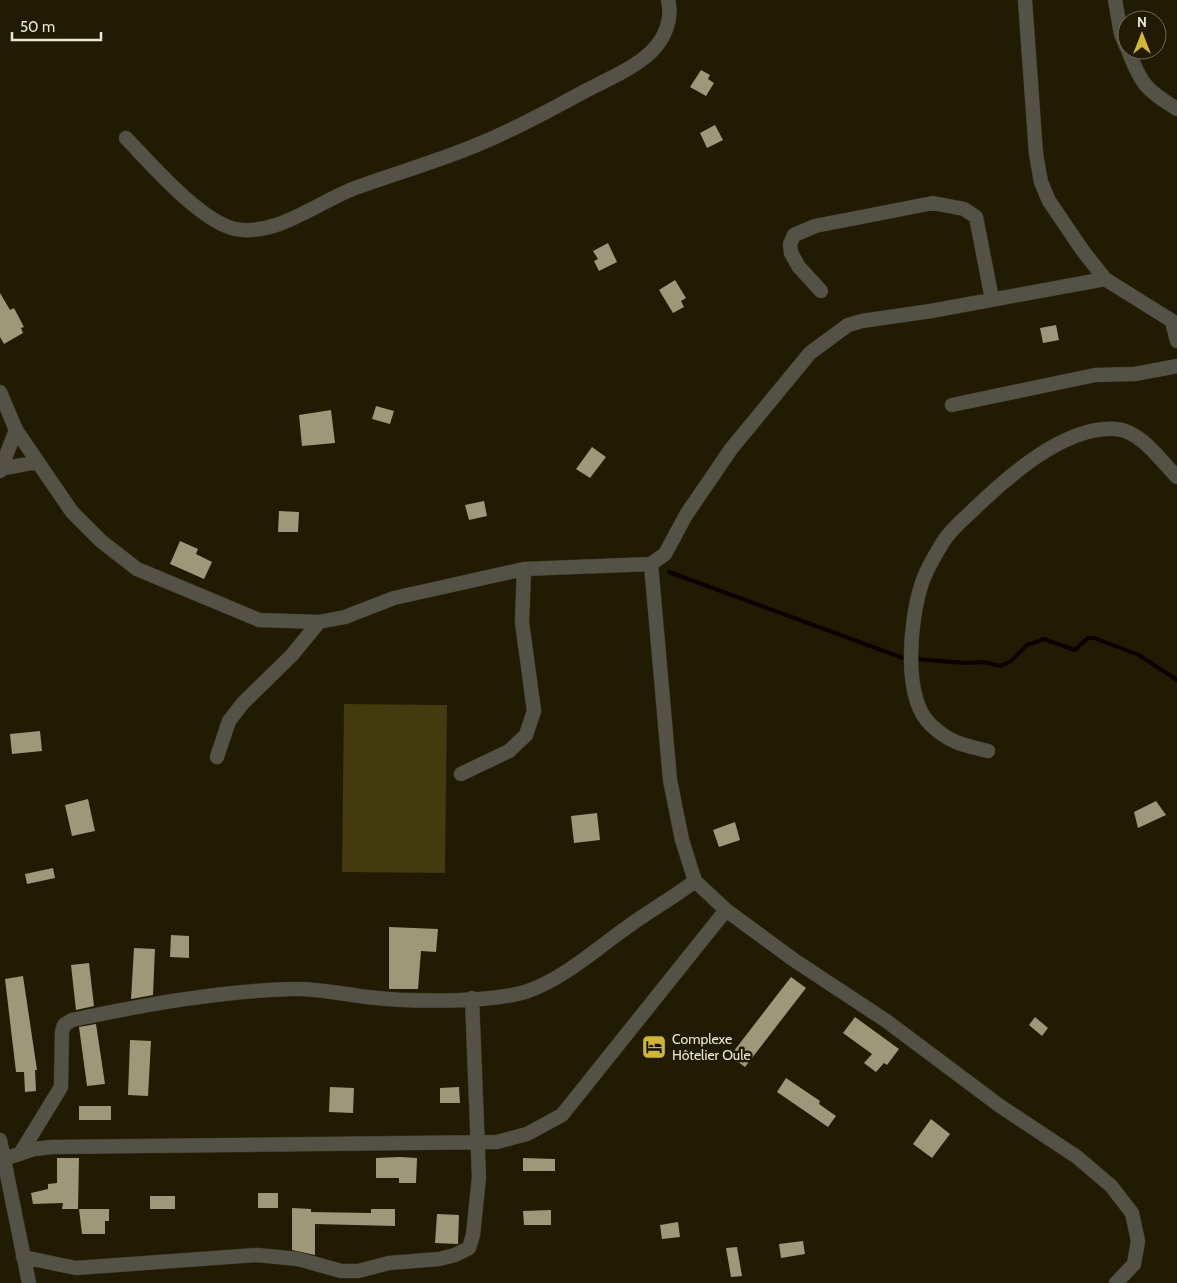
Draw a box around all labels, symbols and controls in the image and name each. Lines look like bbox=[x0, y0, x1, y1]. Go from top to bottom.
scale bar bbox=[12, 10, 101, 42]
north arrow bbox=[1117, 10, 1167, 60]
text: N bbox=[1137, 13, 1147, 31]
text: 50 m bbox=[20, 18, 55, 36]
place label: Complexe Hôtelier Oule bbox=[672, 1030, 751, 1064]
hotel icon: Complexe Hôtelier Oule bbox=[641, 1034, 667, 1060]

